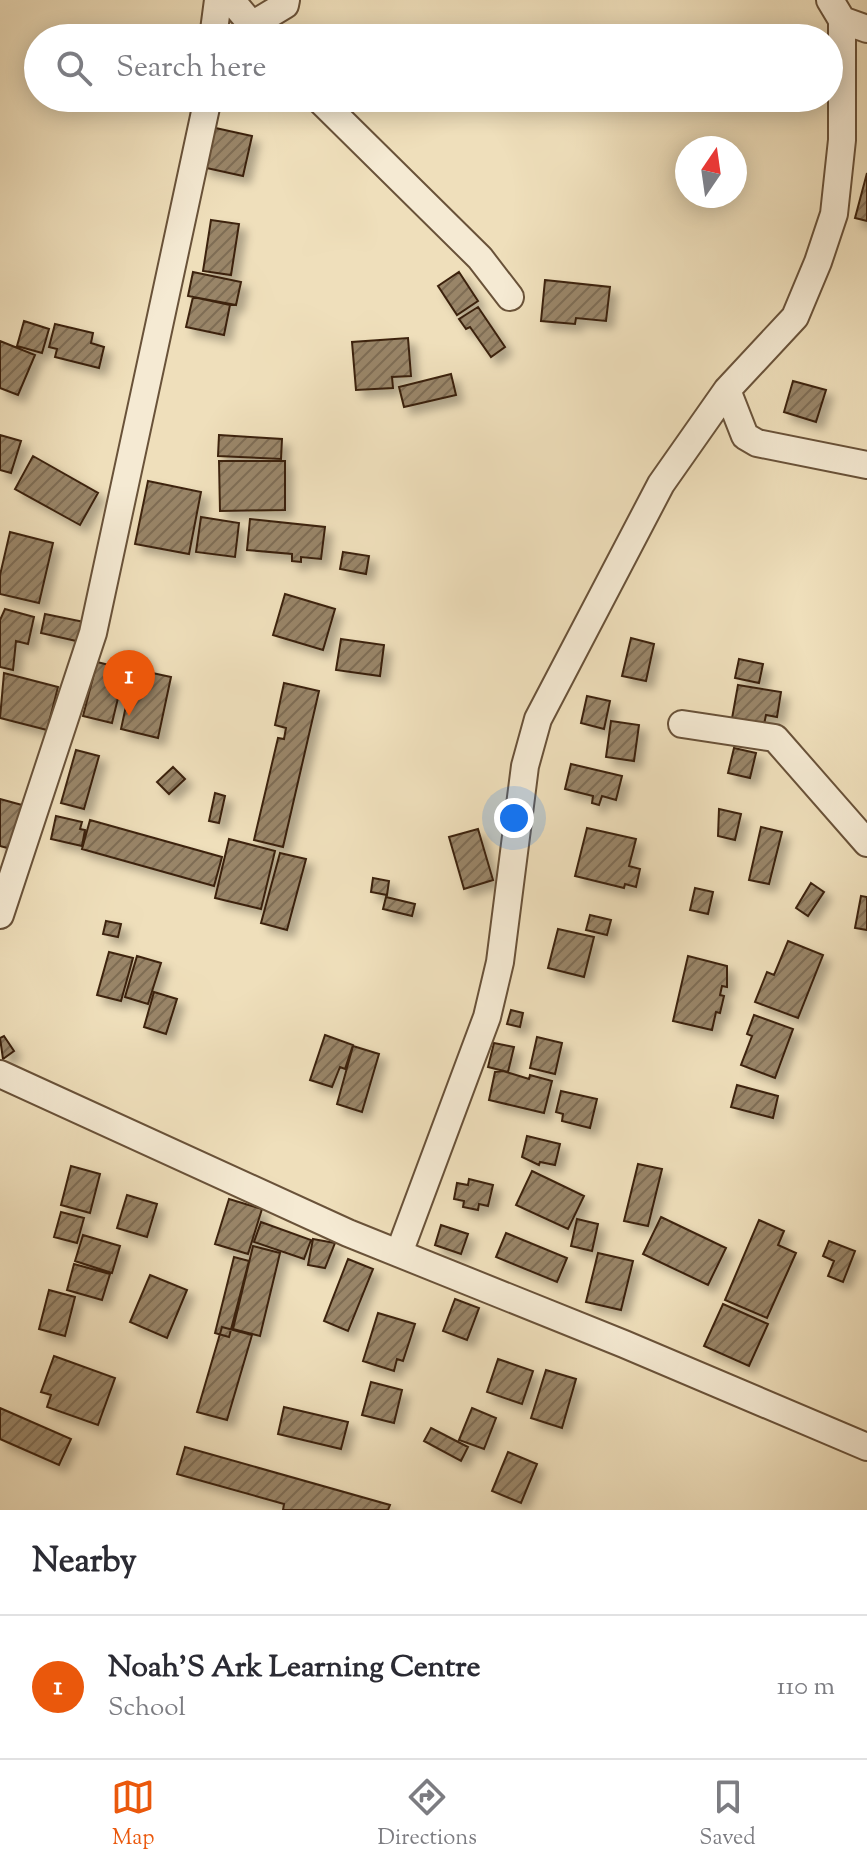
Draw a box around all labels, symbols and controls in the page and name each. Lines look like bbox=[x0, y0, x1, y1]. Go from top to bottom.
search box bbox=[24, 24, 843, 112]
icon: search bbox=[52, 46, 96, 90]
text: Search here bbox=[116, 47, 266, 90]
north arrow bbox=[675, 136, 747, 208]
pin: 1 bbox=[103, 650, 155, 716]
your location bbox=[494, 798, 534, 838]
text: Nearby bbox=[32, 1538, 137, 1587]
text: Noah'S Ark Learning Centre bbox=[108, 1647, 481, 1690]
text: 1 bbox=[54, 1669, 62, 1706]
text: 110 m bbox=[777, 1669, 835, 1706]
text: School bbox=[108, 1690, 186, 1727]
tab: Map bbox=[111, 1775, 155, 1855]
tab: Directions bbox=[378, 1775, 477, 1855]
tab: Saved bbox=[699, 1775, 756, 1855]

